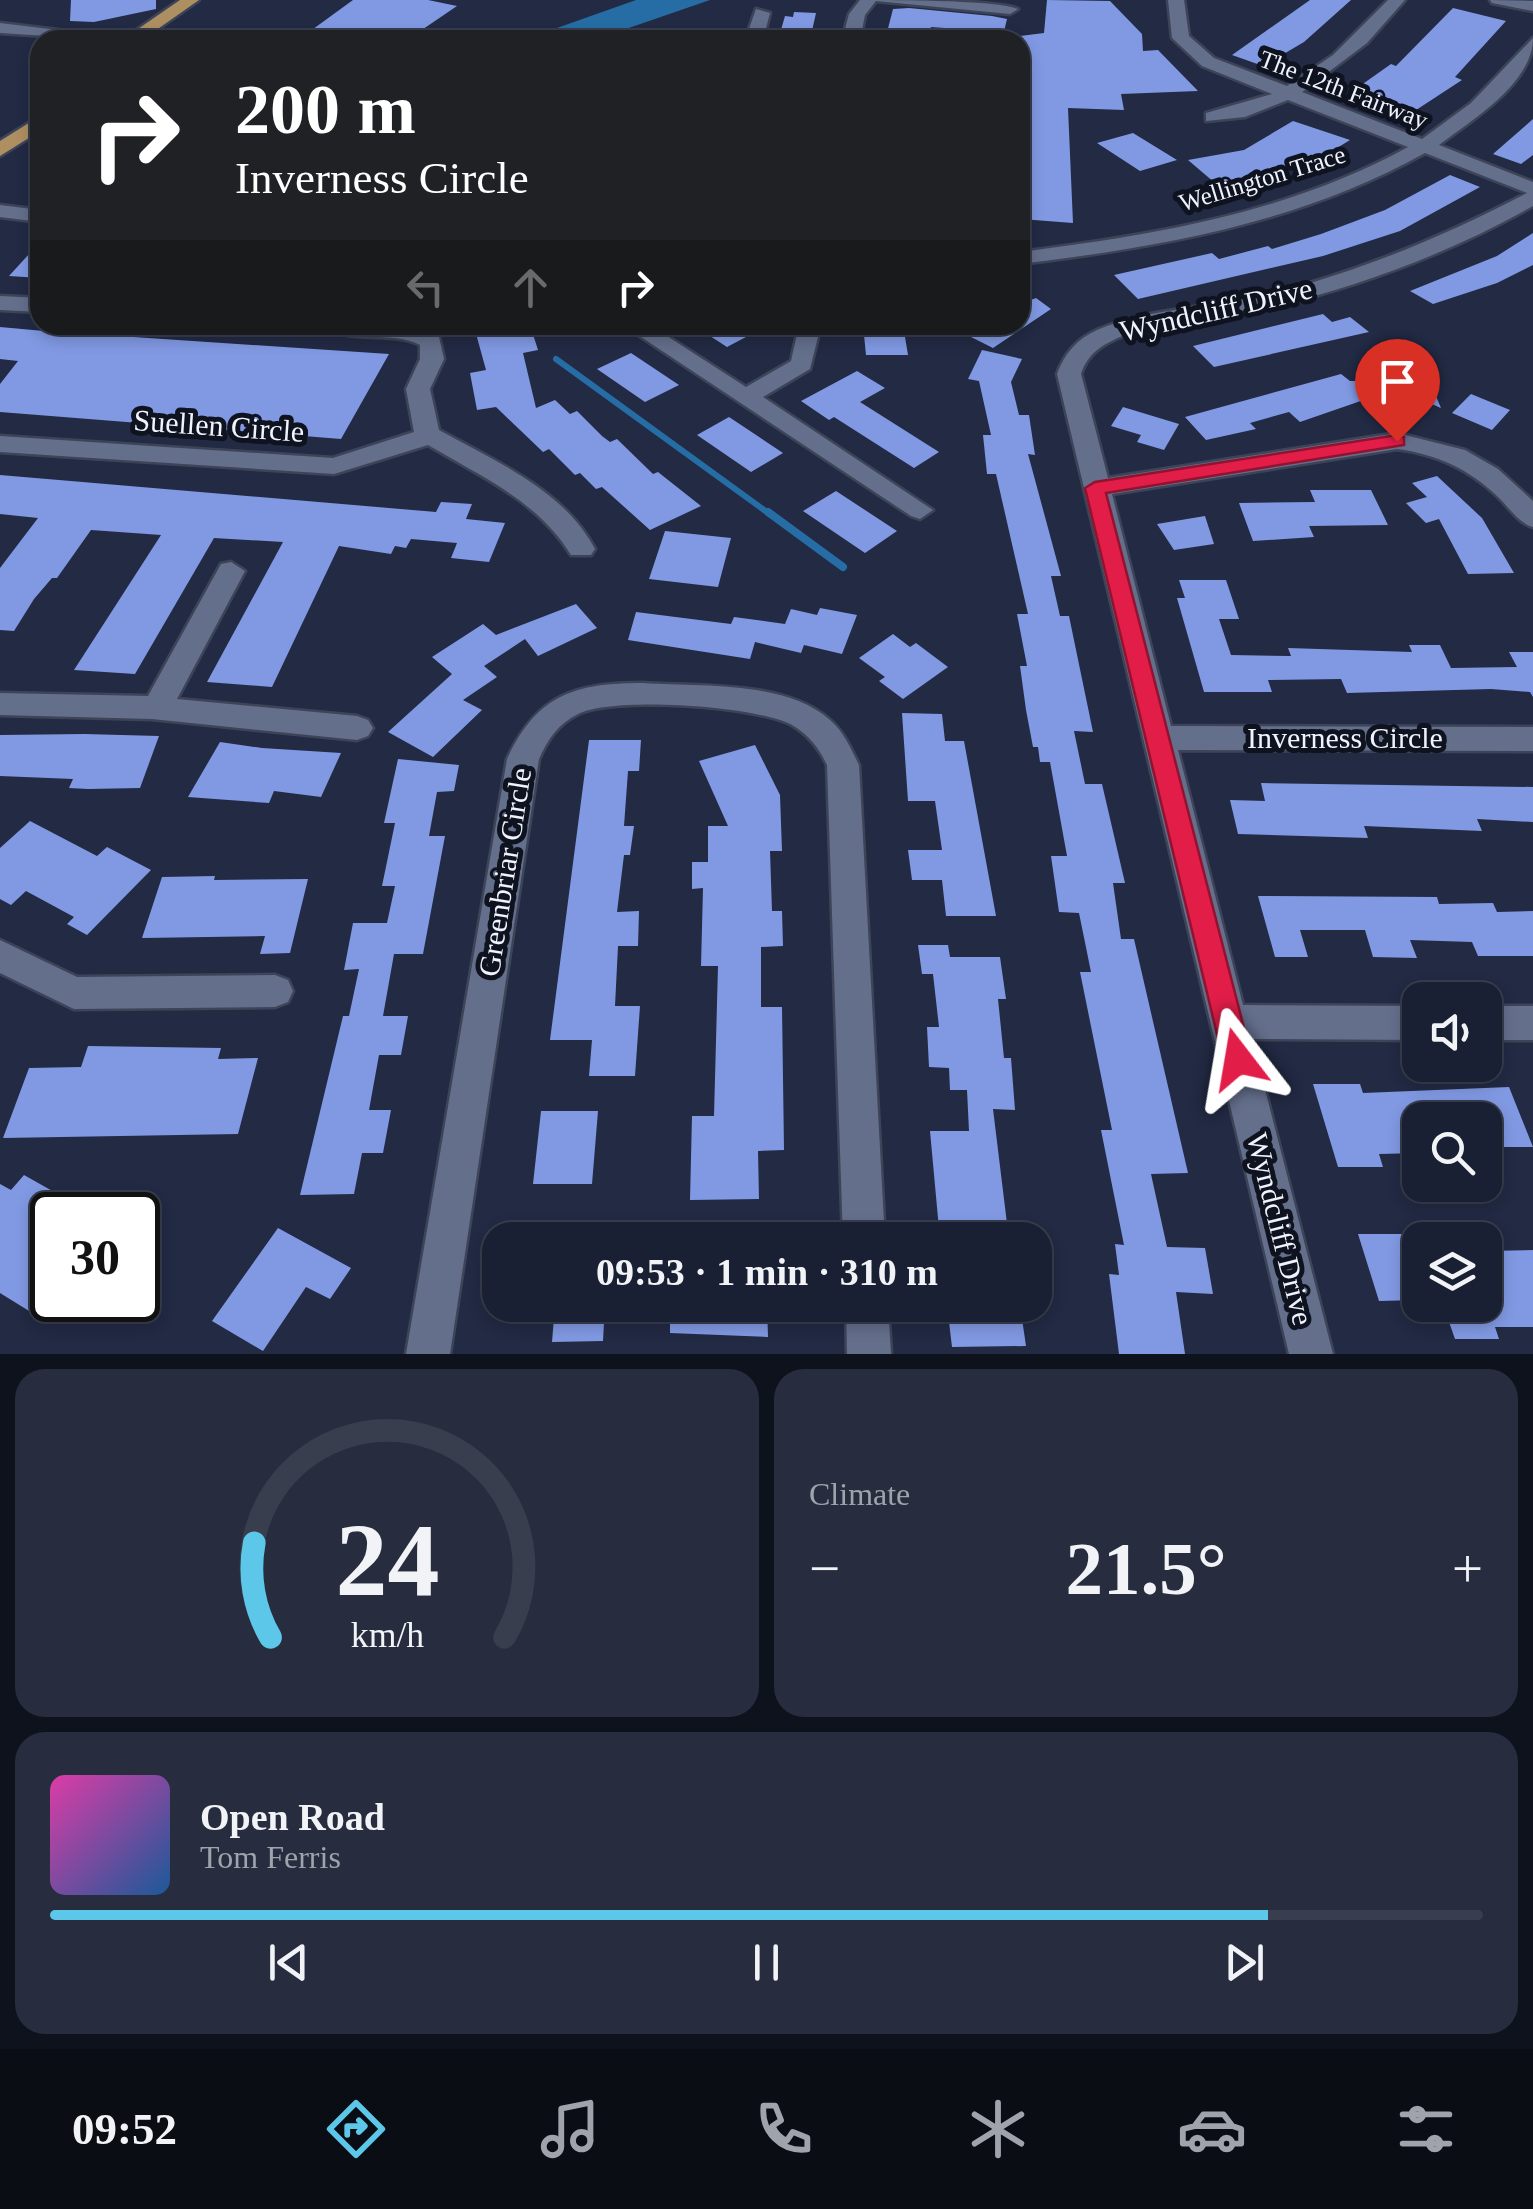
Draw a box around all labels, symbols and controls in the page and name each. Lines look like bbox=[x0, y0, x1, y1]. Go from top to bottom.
street label: The 12th Fairway bbox=[1256, 45, 1432, 134]
icon: right bbox=[70, 70, 200, 200]
text: 200 m bbox=[235, 71, 416, 148]
street label: Wellington Trace bbox=[1176, 140, 1348, 217]
text: Inverness Circle bbox=[235, 153, 529, 203]
icon: left bbox=[398, 260, 453, 315]
icon: ahead bbox=[503, 260, 558, 315]
icon: right bbox=[608, 260, 663, 315]
street label: Wyndcliff Drive bbox=[1116, 271, 1315, 348]
pin bbox=[1355, 339, 1440, 442]
icon: arrive bbox=[1370, 354, 1425, 409]
street label: Suellen Circle bbox=[133, 403, 305, 448]
street label: Inverness Circle bbox=[1247, 721, 1443, 754]
street label: Greenbriar Circle bbox=[472, 765, 537, 979]
map controls bbox=[1402, 982, 1502, 1322]
button: sound bbox=[1402, 982, 1502, 1082]
position arrow bbox=[1186, 1007, 1290, 1111]
button: search bbox=[1402, 1102, 1502, 1202]
street label: Wyndcliff Drive bbox=[1241, 1129, 1320, 1328]
speed limit sign: 30 bbox=[30, 1192, 160, 1322]
button: layers bbox=[1402, 1222, 1502, 1322]
text: 09:53 · 1 min · 310 m bbox=[596, 1251, 938, 1293]
text: Climate bbox=[809, 1476, 910, 1512]
text: 24 bbox=[335, 1502, 439, 1617]
text: 21.5° bbox=[1065, 1527, 1227, 1610]
text: − bbox=[809, 1538, 840, 1599]
text: + bbox=[1452, 1538, 1483, 1599]
text: km/h bbox=[350, 1615, 424, 1655]
text: Open Road bbox=[200, 1796, 385, 1838]
text: Tom Ferris bbox=[200, 1839, 341, 1875]
icon: previous bbox=[261, 1935, 316, 1990]
icon: pause bbox=[739, 1935, 794, 1990]
icon: next bbox=[1217, 1935, 1272, 1990]
icon: directions bbox=[321, 2094, 391, 2164]
icon: music bbox=[535, 2094, 605, 2164]
icon: phone bbox=[749, 2094, 819, 2164]
icon: climate bbox=[963, 2094, 1033, 2164]
icon: car bbox=[1177, 2094, 1247, 2164]
icon: filters bbox=[1391, 2094, 1461, 2164]
text: 09:52 bbox=[72, 2104, 177, 2154]

